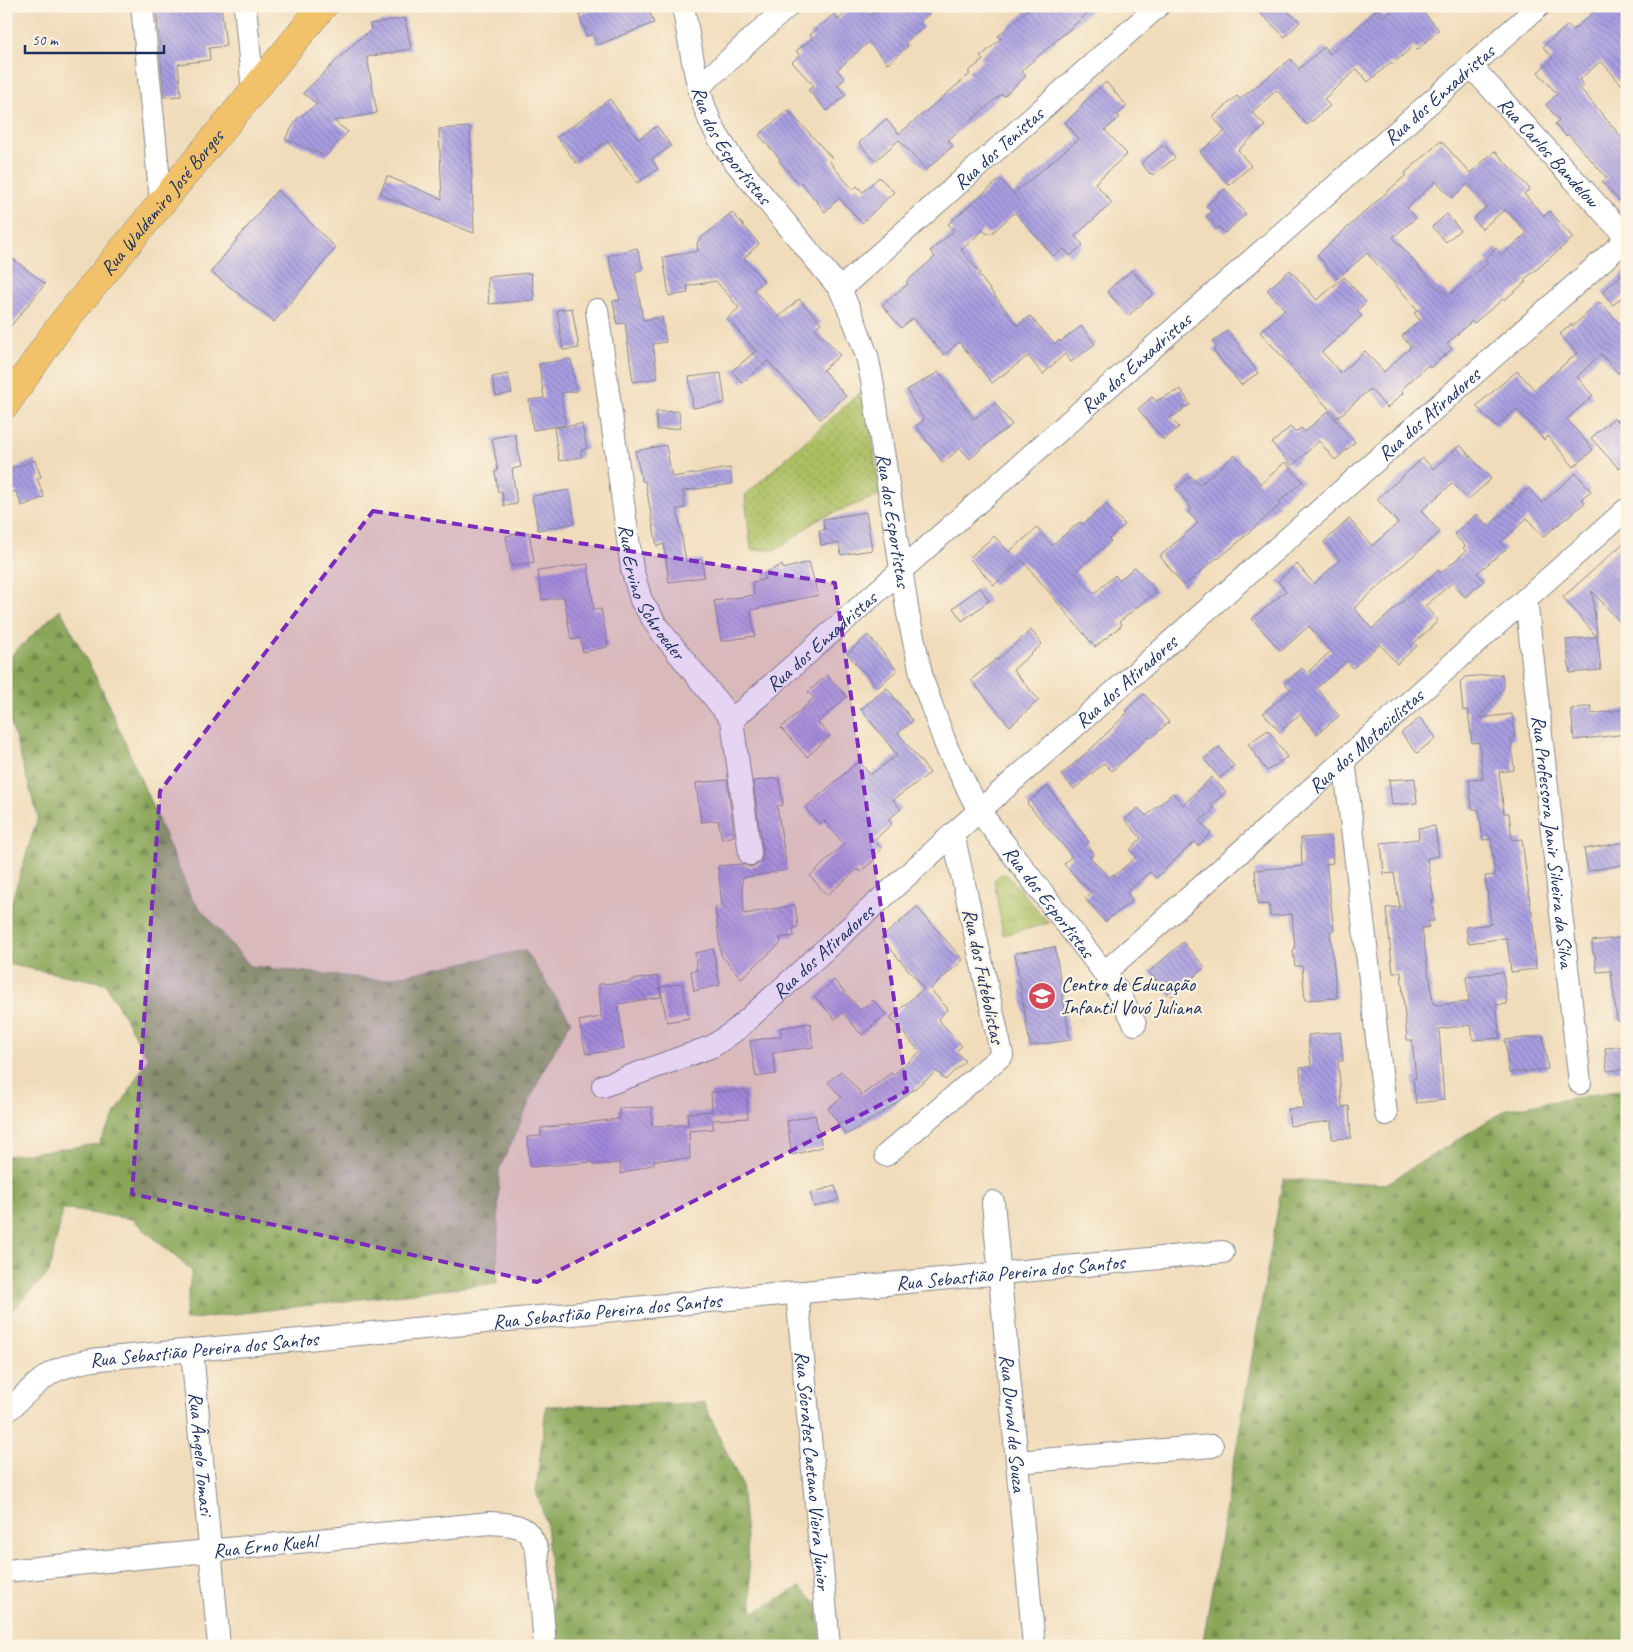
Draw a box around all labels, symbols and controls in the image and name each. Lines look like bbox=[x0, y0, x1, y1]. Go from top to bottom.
scale bar bbox=[25, 22, 164, 54]
text: 50 m bbox=[32, 31, 59, 50]
street label: Rua dos Enxadristas bbox=[1379, 38, 1502, 150]
street label: Rua dos Esportistas bbox=[686, 84, 778, 211]
street label: Rua Carlos Bandelow bbox=[1492, 92, 1606, 214]
street label: Rua dos Tenistas bbox=[949, 100, 1051, 195]
street label: Rua Waldemiro José Borges bbox=[95, 123, 231, 281]
street label: Rua dos Enxadristas bbox=[1075, 306, 1198, 419]
street label: Rua dos Atiradores bbox=[1373, 361, 1487, 466]
street label: Rua dos Esportistas bbox=[870, 452, 916, 591]
street label: Rua Ervino Schroeder bbox=[613, 523, 692, 667]
street label: Rua dos Enxadristas bbox=[761, 584, 884, 697]
street label: Rua dos Atiradores bbox=[1070, 629, 1184, 734]
street label: Rua dos Motociclistas bbox=[1303, 682, 1430, 799]
street label: Rua Professora Janir Silveira da Silva bbox=[1526, 714, 1579, 971]
street label: Rua dos Esportistas bbox=[998, 841, 1101, 965]
street label: Rua dos Atiradores bbox=[767, 898, 881, 1004]
street label: Rua dos Futebolistas bbox=[957, 906, 1010, 1048]
place label: Centro de Educação Infantil Vovó Juliana bbox=[1061, 972, 1202, 1020]
school or university icon: Centro de Educação Infantil Vovó Juliana bbox=[1027, 981, 1057, 1011]
street label: Rua Sebastião Pereira dos Santos bbox=[895, 1249, 1128, 1296]
street label: Rua Sebastião Pereira dos Santos bbox=[492, 1288, 725, 1334]
street label: Rua Sebastião Pereira dos Santos bbox=[88, 1326, 321, 1373]
street label: Rua Sócrates Caetano Vieira Júnior bbox=[789, 1350, 836, 1593]
street label: Rua Durval de Souza bbox=[994, 1353, 1032, 1495]
street label: Rua Ângelo Tomasi bbox=[183, 1391, 219, 1519]
street label: Rua Erno Kuehl bbox=[212, 1528, 321, 1563]

